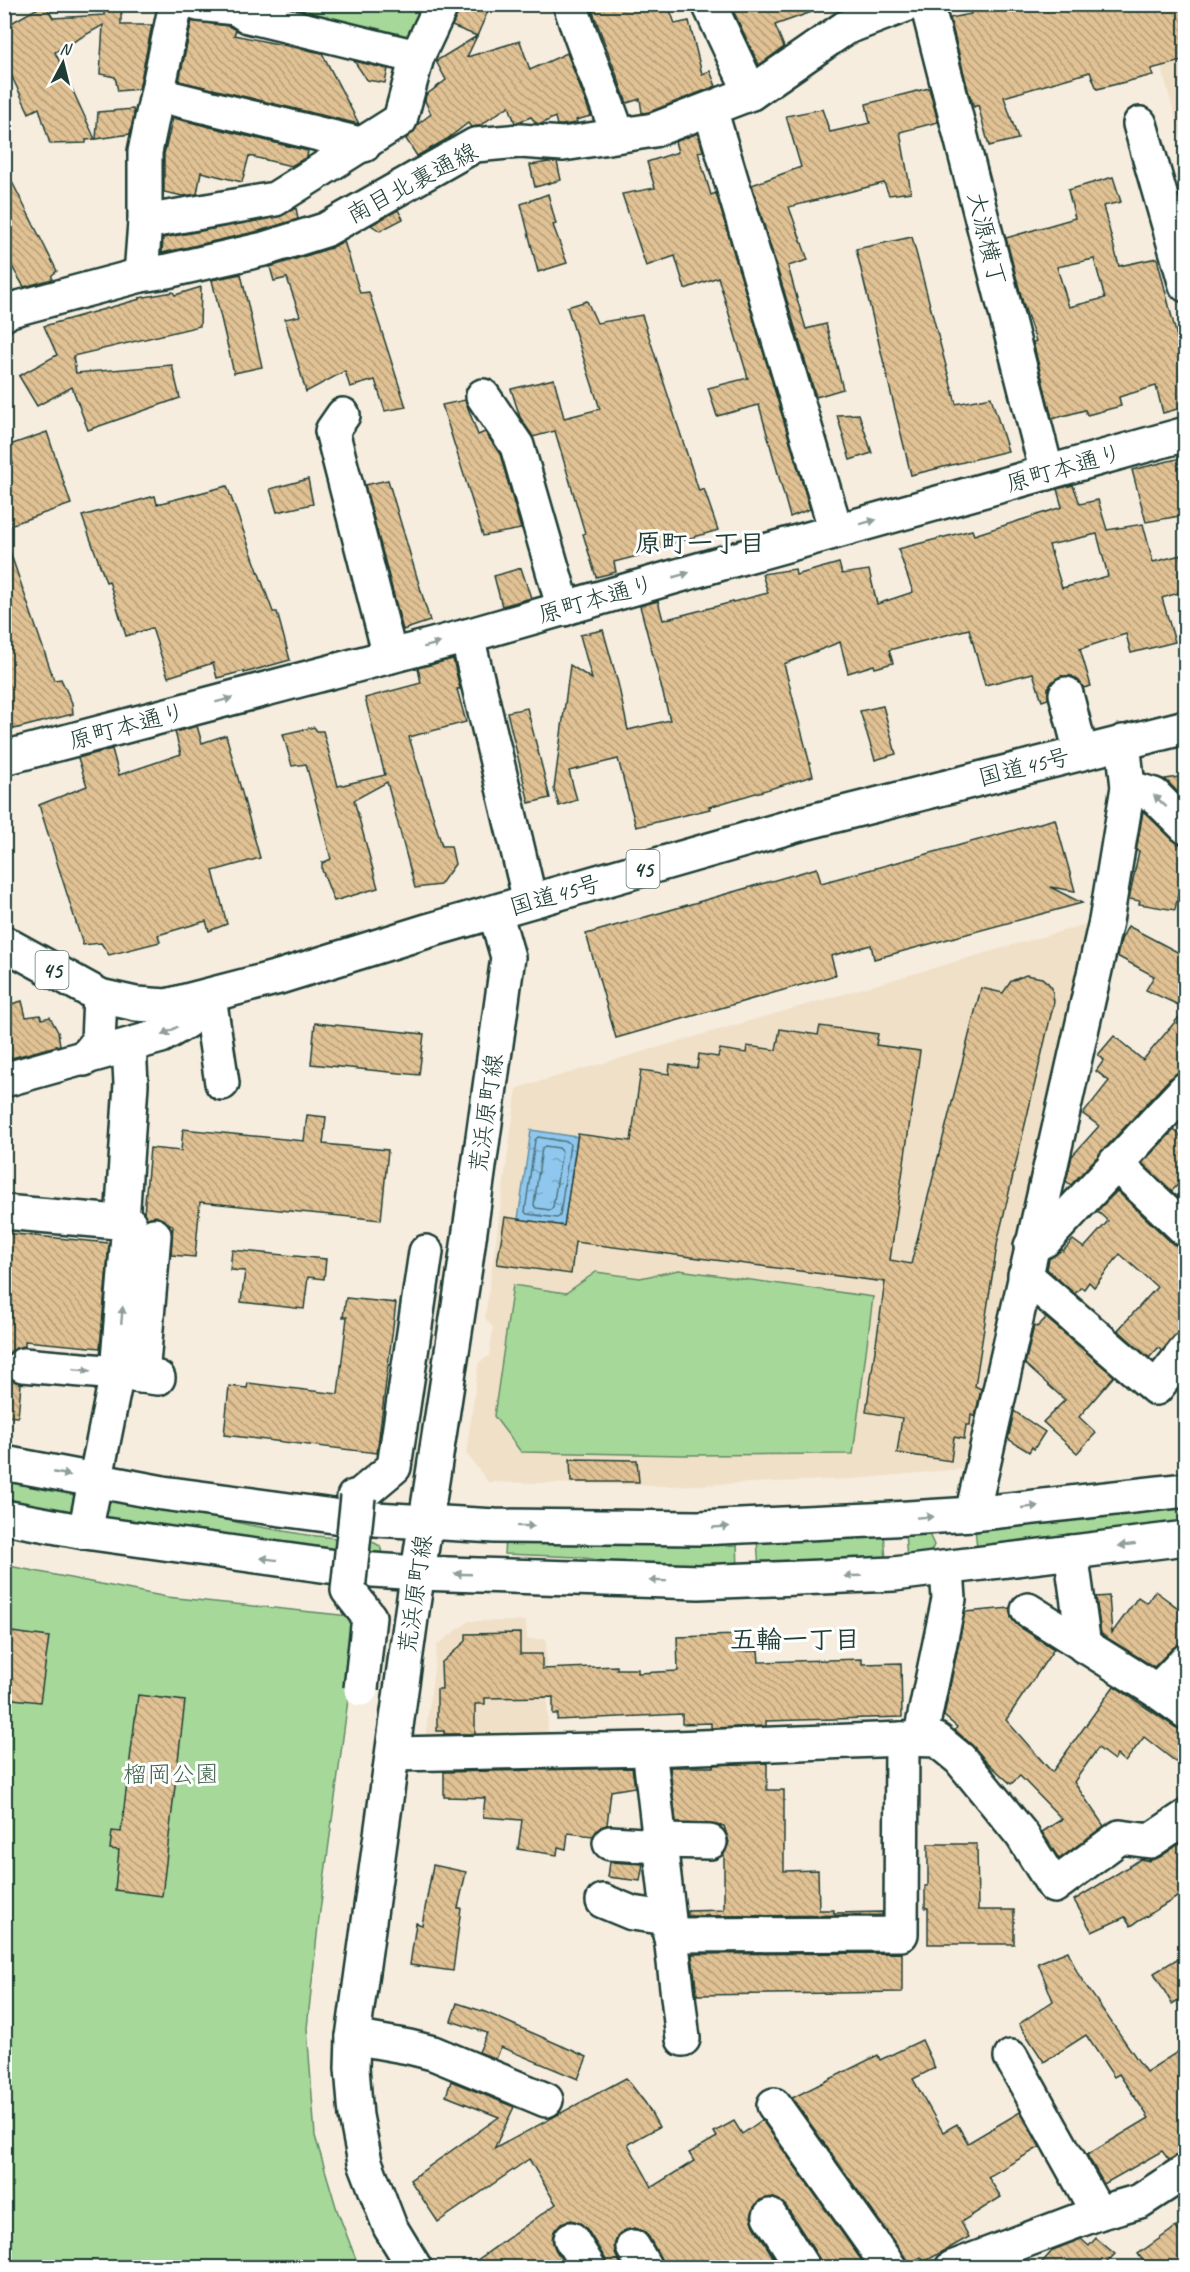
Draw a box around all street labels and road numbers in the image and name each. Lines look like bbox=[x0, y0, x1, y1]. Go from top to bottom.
street label: 南目北裏通線 bbox=[341, 136, 483, 230]
street label: 大源横丁 bbox=[961, 189, 1013, 289]
street label: 原町本通り bbox=[1002, 437, 1126, 499]
street label: 原町本通り bbox=[534, 568, 658, 630]
street label: 原町本通り bbox=[65, 696, 189, 756]
street label: 国道45号 bbox=[975, 741, 1073, 793]
road number: 45 bbox=[626, 850, 660, 888]
street label: 国道45号 bbox=[506, 868, 604, 922]
road number: 45 bbox=[36, 951, 68, 989]
street label: 荒浜原町線 bbox=[463, 1051, 509, 1175]
street label: 荒浜原町線 bbox=[392, 1532, 438, 1656]

